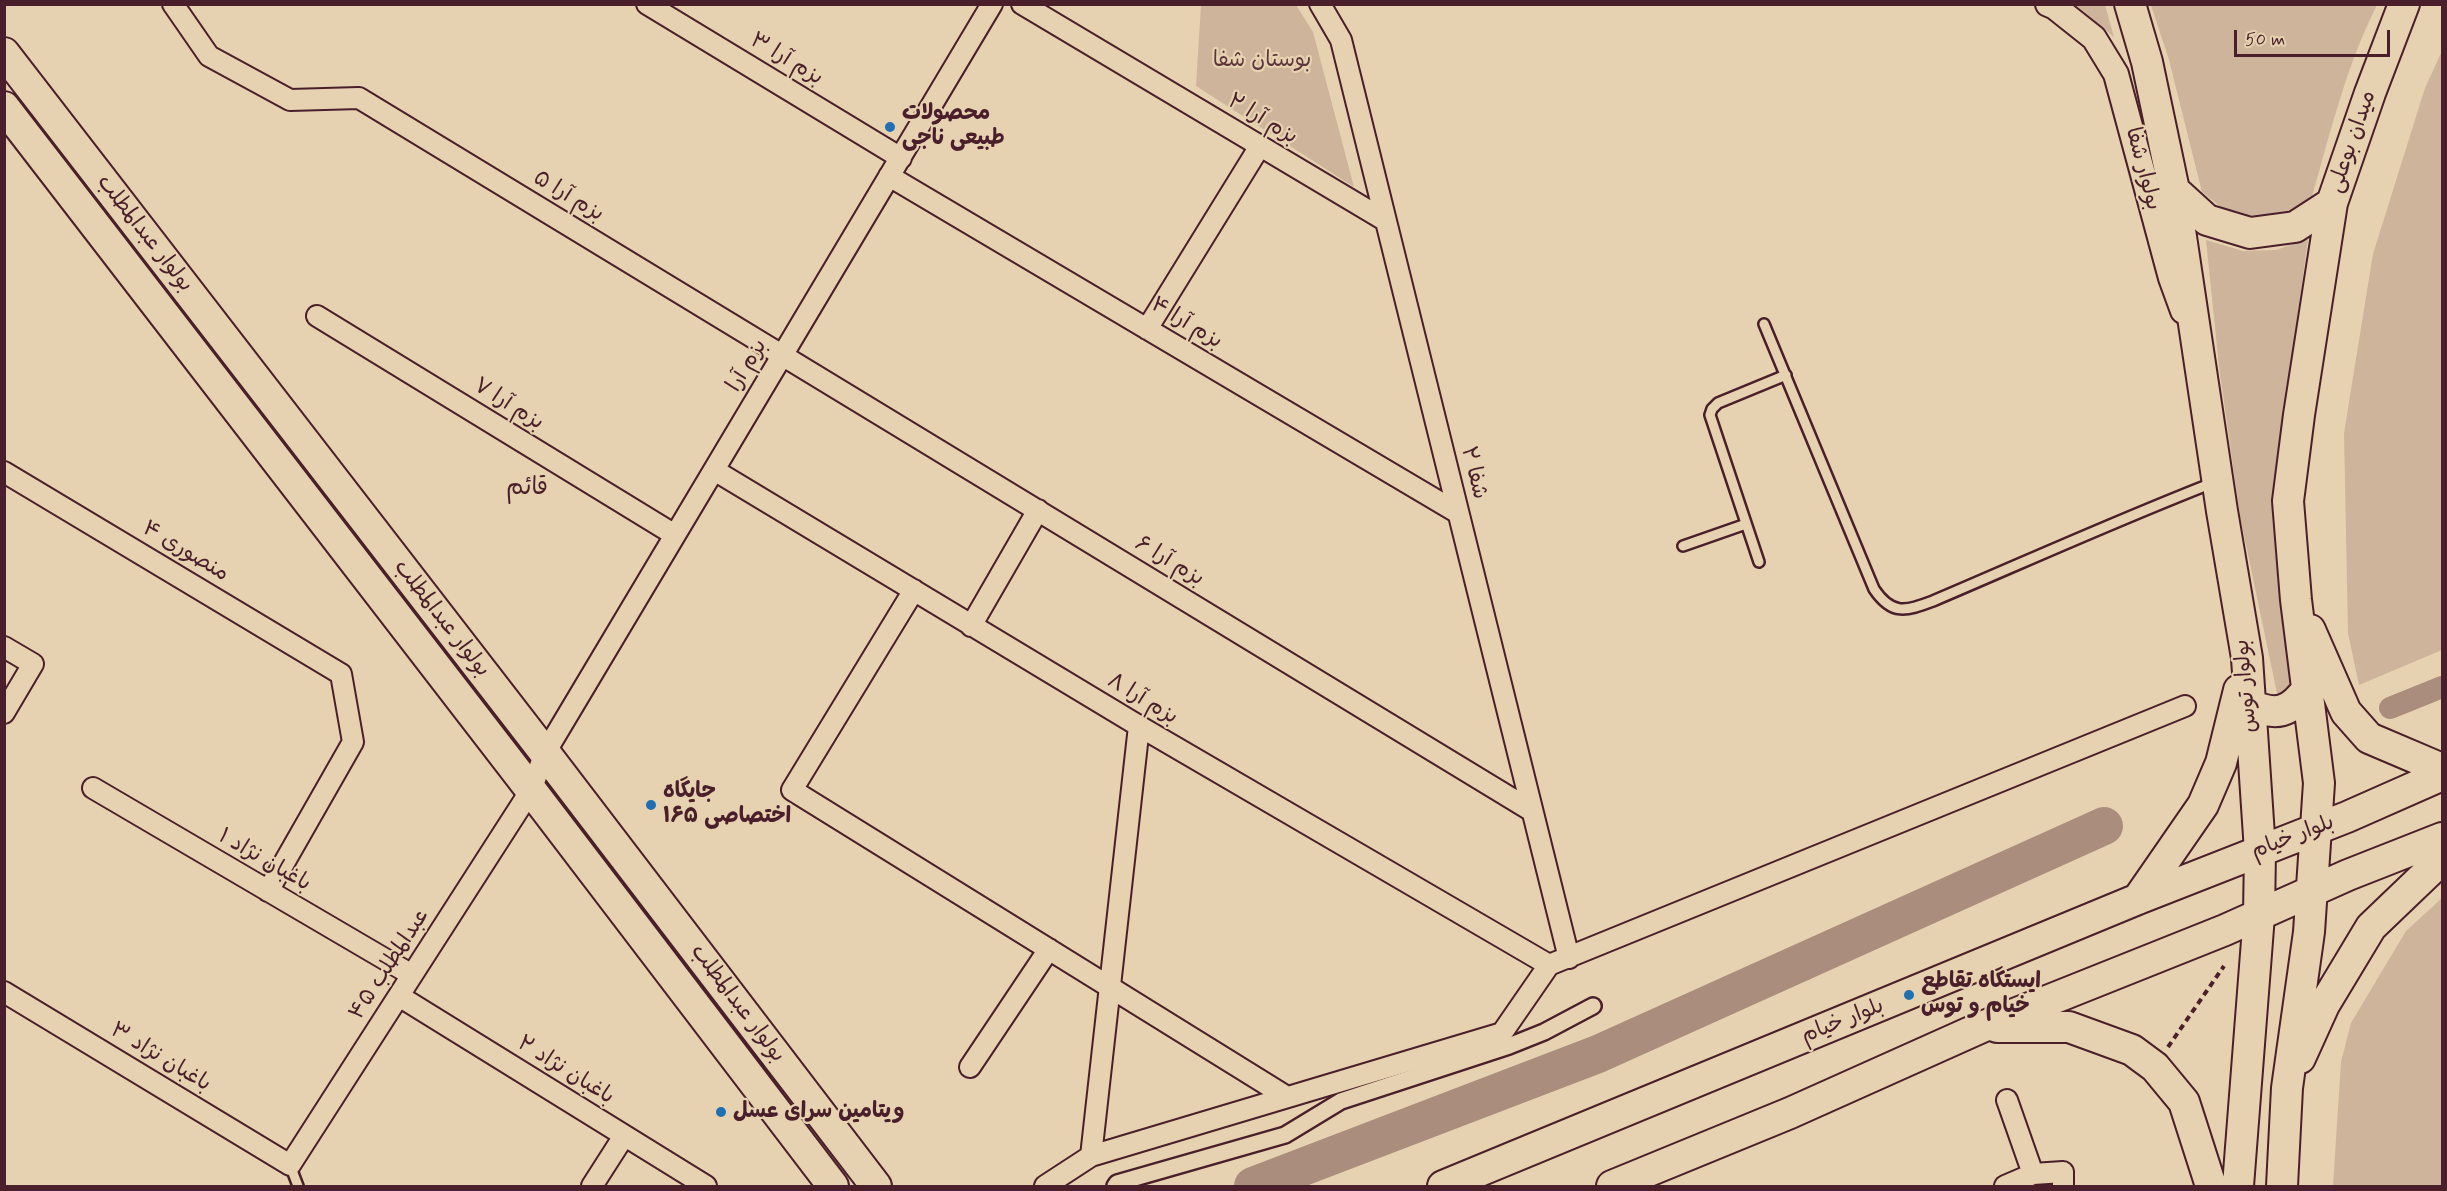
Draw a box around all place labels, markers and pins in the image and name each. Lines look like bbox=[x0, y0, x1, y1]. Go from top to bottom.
place label: محصولات طبیعی ناجی bbox=[902, 101, 1005, 152]
marker: محصولات طبیعی ناجی bbox=[883, 120, 897, 134]
place label: جایگاه اختصاصی ۱۶۵ bbox=[663, 779, 791, 830]
marker: جایگاه اختصاصی ۱۶۵ bbox=[644, 798, 658, 812]
place label: ایستگاه تقاطع خیام و توس bbox=[1921, 969, 2041, 1020]
marker: ایستگاه تقاطع خیام و توس bbox=[1902, 988, 1916, 1002]
place label: ویتامین سرای عسل bbox=[733, 1099, 905, 1125]
marker: ویتامین سرای عسل bbox=[714, 1105, 728, 1119]

